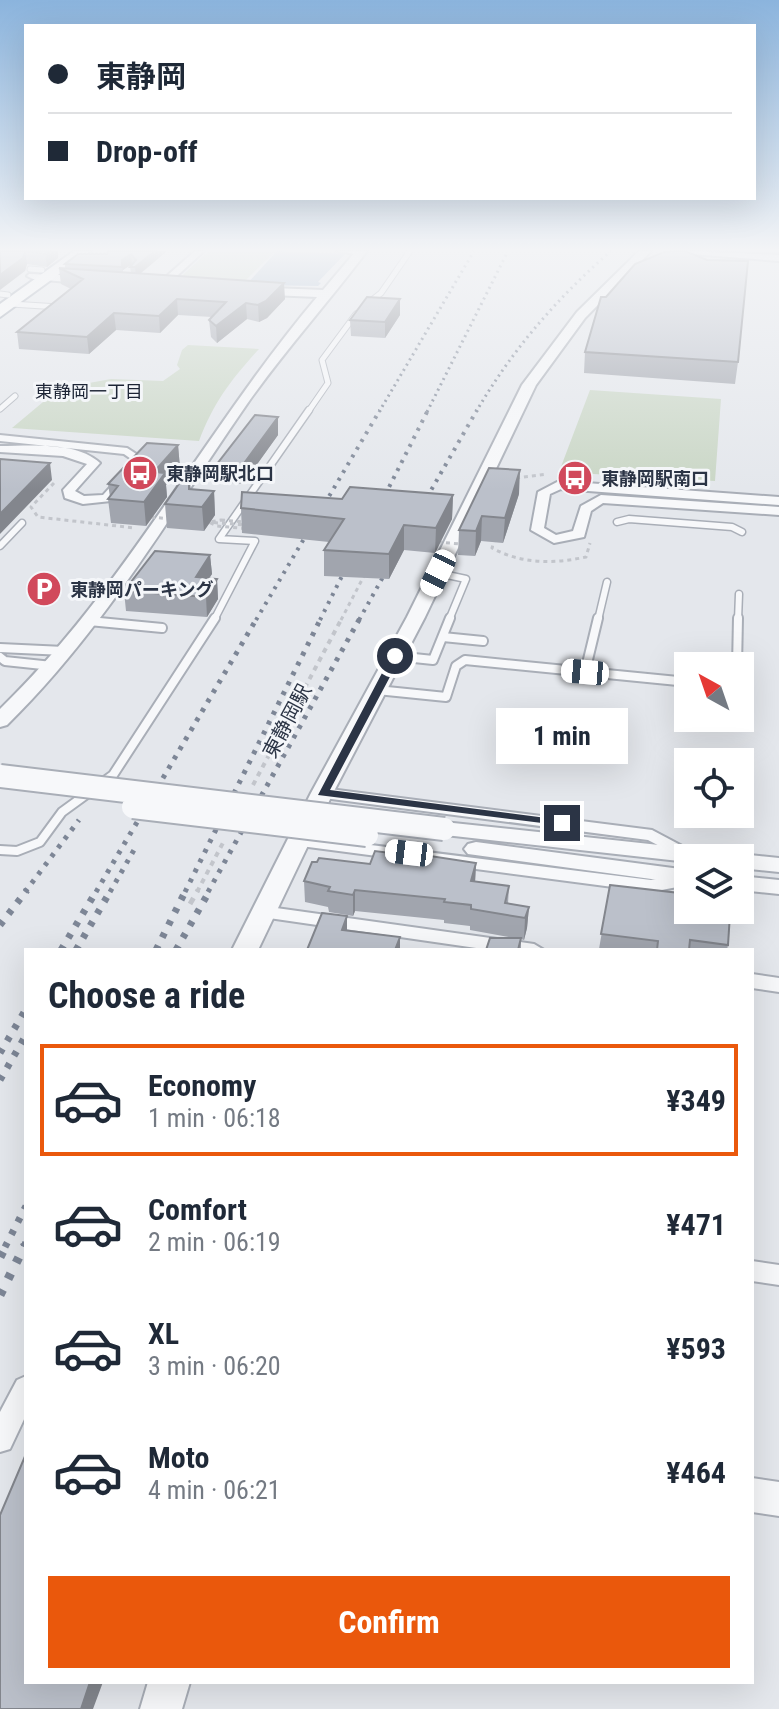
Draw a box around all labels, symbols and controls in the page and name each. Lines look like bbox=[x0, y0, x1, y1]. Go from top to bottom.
text: 東静岡 bbox=[96, 59, 186, 94]
text: Drop-off bbox=[96, 134, 198, 169]
district label: 東静岡一丁目 bbox=[35, 381, 143, 402]
bus stop icon: 東静岡駅北口 bbox=[121, 454, 159, 492]
bus stop icon: 東静岡駅南口 bbox=[556, 459, 594, 497]
place label: 東静岡駅北口 bbox=[166, 463, 274, 484]
place label: 東静岡駅南口 bbox=[601, 468, 709, 489]
car bbox=[417, 546, 459, 600]
parking icon: 東静岡パーキング bbox=[25, 570, 63, 608]
place label: 東静岡パーキング bbox=[70, 579, 213, 600]
route start bbox=[377, 638, 413, 674]
north arrow bbox=[674, 652, 754, 732]
map controls bbox=[674, 652, 754, 924]
car bbox=[560, 658, 610, 686]
street label: 東静岡駅 bbox=[258, 680, 316, 762]
callout: 1 min bbox=[496, 707, 628, 763]
text: 1 min bbox=[533, 721, 591, 751]
button: locate bbox=[674, 748, 754, 828]
route end bbox=[544, 805, 580, 841]
car bbox=[384, 838, 434, 868]
button: layers bbox=[674, 844, 754, 924]
text: Choose a ride bbox=[48, 975, 245, 1017]
icon: car bbox=[52, 1064, 124, 1136]
text: Economy bbox=[148, 1068, 256, 1103]
text: ¥349 bbox=[666, 1083, 726, 1118]
text: 1 min · 06:18 bbox=[148, 1103, 281, 1133]
icon: car bbox=[52, 1188, 124, 1260]
text: Comfort bbox=[148, 1192, 247, 1227]
text: ¥471 bbox=[666, 1207, 726, 1242]
text: 2 min · 06:19 bbox=[148, 1227, 281, 1257]
icon: car bbox=[52, 1312, 124, 1384]
text: XL bbox=[148, 1316, 179, 1351]
text: ¥593 bbox=[666, 1331, 726, 1366]
text: 3 min · 06:20 bbox=[148, 1351, 281, 1381]
icon: car bbox=[52, 1436, 124, 1508]
text: Moto bbox=[148, 1440, 209, 1475]
text: ¥464 bbox=[666, 1455, 726, 1490]
text: 4 min · 06:21 bbox=[148, 1475, 281, 1505]
button: Confirm bbox=[48, 1576, 730, 1668]

